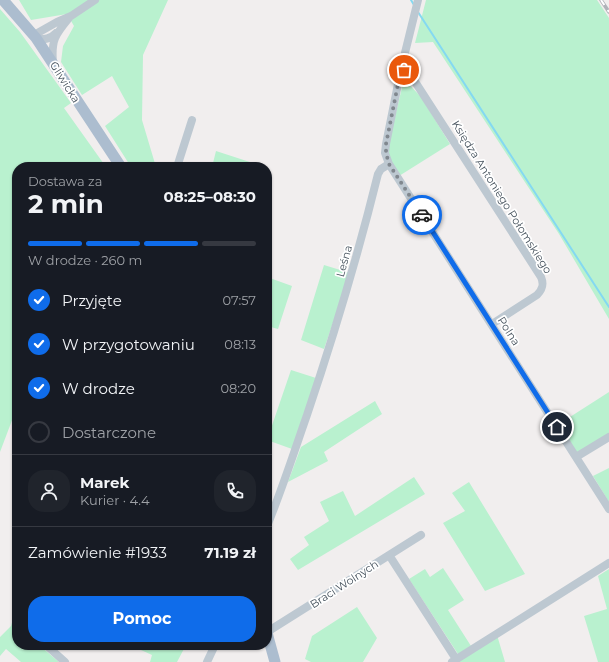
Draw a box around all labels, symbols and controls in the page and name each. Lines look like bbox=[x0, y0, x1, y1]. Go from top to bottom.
pin bbox=[387, 53, 421, 87]
street label: Gliwicka bbox=[47, 59, 83, 105]
icon: bag bbox=[393, 59, 415, 81]
street label: Księdza Antoniego Połomskiego bbox=[449, 118, 555, 276]
text: Dostawa za bbox=[28, 173, 102, 189]
text: 08:25–08:30 bbox=[164, 187, 256, 206]
text: 2 min bbox=[28, 188, 104, 220]
courier bbox=[402, 195, 442, 235]
icon: car bbox=[411, 204, 433, 226]
street label: Leśna bbox=[333, 244, 355, 278]
text: W drodze · 260 m bbox=[28, 252, 142, 268]
icon: check bbox=[28, 289, 50, 311]
text: Przyjęte bbox=[62, 291, 122, 310]
text: 07:57 bbox=[223, 292, 256, 308]
street label: Polna bbox=[495, 314, 523, 348]
icon: check bbox=[28, 333, 50, 355]
text: W przygotowaniu bbox=[62, 335, 195, 354]
text: 08:13 bbox=[224, 336, 256, 352]
icon: check bbox=[28, 377, 50, 399]
text: W drodze bbox=[62, 379, 135, 398]
text: 08:20 bbox=[220, 380, 256, 396]
pin bbox=[540, 410, 574, 444]
icon: home bbox=[546, 416, 568, 438]
text: Dostarczone bbox=[62, 423, 156, 442]
button: person bbox=[28, 470, 70, 512]
button: phone bbox=[214, 470, 256, 512]
text: Marek bbox=[80, 473, 129, 492]
text: Kurier · 4.4 bbox=[80, 492, 150, 508]
text: Zamówienie #1933 bbox=[28, 543, 167, 562]
text: 71.19 zł bbox=[204, 543, 256, 562]
street label: Braci Wolnych bbox=[307, 557, 381, 611]
button: Pomoc bbox=[28, 596, 256, 642]

